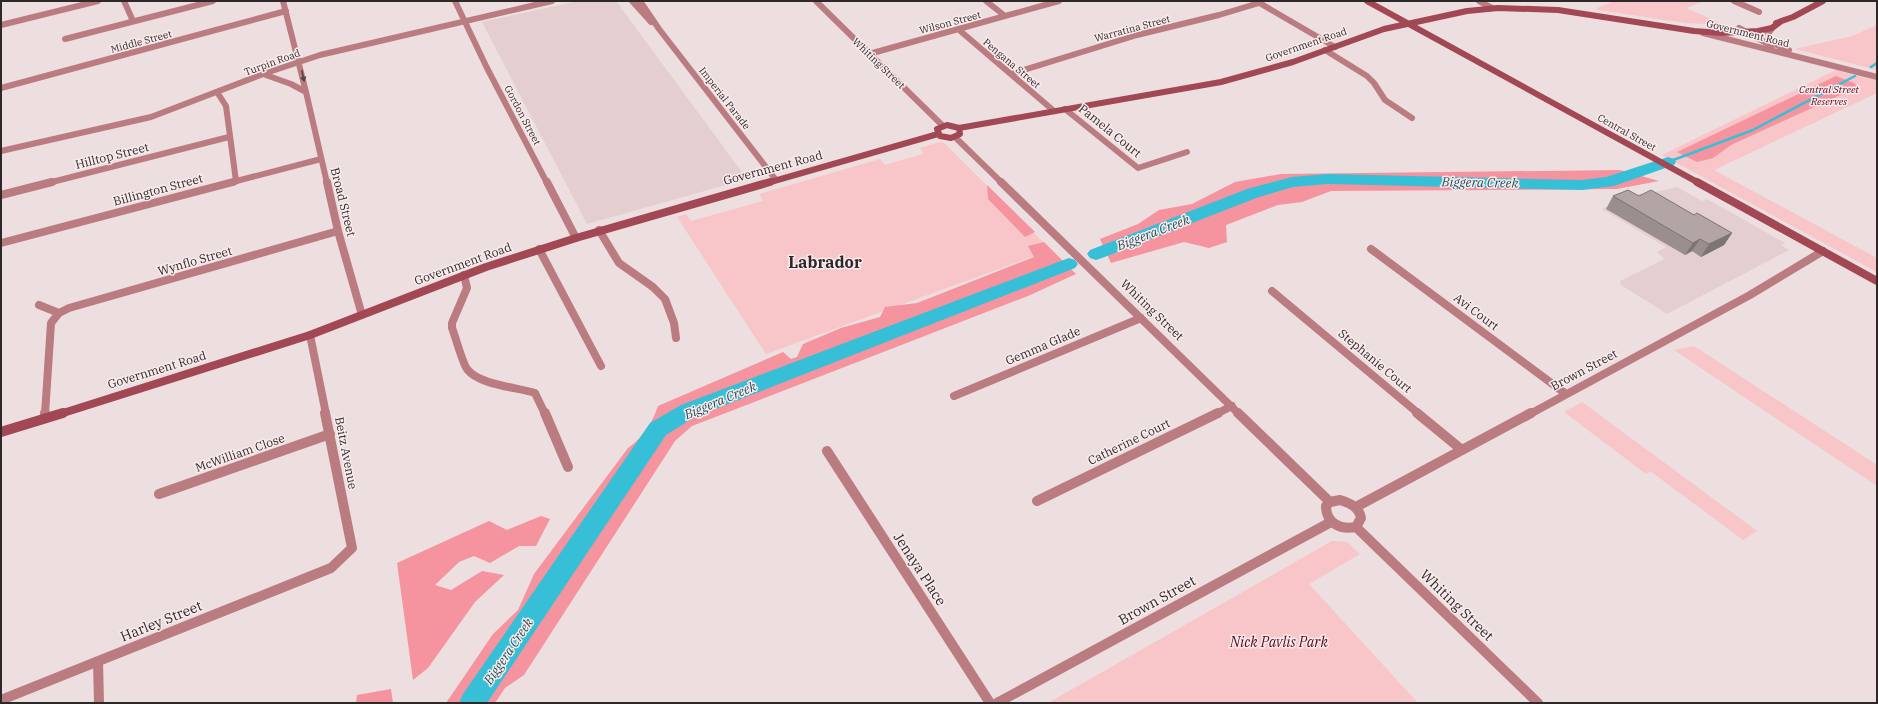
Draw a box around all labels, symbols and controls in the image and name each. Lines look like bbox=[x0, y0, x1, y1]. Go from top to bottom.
street label: Wilson Street bbox=[918, 8, 983, 37]
street label: Warratina Street bbox=[1093, 12, 1172, 45]
street label: Government Road bbox=[1705, 17, 1791, 50]
street label: Government Road bbox=[1264, 24, 1349, 64]
street label: Middle Street bbox=[109, 27, 174, 56]
street label: Whiting Street bbox=[850, 35, 908, 92]
street label: Pengana Street bbox=[980, 36, 1043, 91]
street label: Turpin Road bbox=[242, 46, 302, 79]
street label: Imperial Parade bbox=[696, 64, 753, 132]
one-way arrow bbox=[300, 70, 306, 82]
street label: Gordon Street bbox=[501, 83, 544, 148]
park label: Central Street Reserves bbox=[1799, 83, 1859, 108]
street label: Pamela Court bbox=[1076, 101, 1145, 160]
street label: Central Street bbox=[1595, 111, 1659, 154]
street label: Hilltop Street bbox=[74, 139, 150, 172]
street label: Government Road bbox=[722, 147, 824, 188]
street label: Broad Street bbox=[328, 166, 359, 238]
street label: Billington Street bbox=[111, 170, 204, 209]
water label: Biggera Creek bbox=[1440, 173, 1519, 192]
water label: Biggera Creek bbox=[1113, 211, 1192, 255]
street label: Government Road bbox=[412, 239, 513, 288]
street label: Wynflo Street bbox=[156, 243, 234, 278]
district label: Labrador bbox=[788, 252, 862, 272]
street label: Whiting Street bbox=[1118, 276, 1187, 343]
street label: Avi Court bbox=[1451, 290, 1502, 333]
street label: Gemma Glade bbox=[1003, 323, 1082, 368]
street label: Stephanie Court bbox=[1336, 326, 1415, 396]
street label: Brown Street bbox=[1548, 346, 1620, 393]
street label: Government Road bbox=[106, 347, 208, 392]
water label: Biggera Creek bbox=[681, 378, 759, 424]
street label: Beitz Avenue bbox=[332, 415, 361, 490]
street label: Catherine Court bbox=[1085, 415, 1172, 468]
street label: McWilliam Close bbox=[193, 430, 287, 475]
street label: Jenaya Place bbox=[890, 529, 950, 609]
street label: Whiting Street bbox=[1417, 565, 1498, 645]
street label: Brown Street bbox=[1115, 571, 1199, 629]
street label: Harley Street bbox=[117, 596, 205, 646]
water label: Biggera Creek bbox=[479, 615, 537, 689]
park label: Nick Pavlis Park bbox=[1229, 633, 1328, 651]

